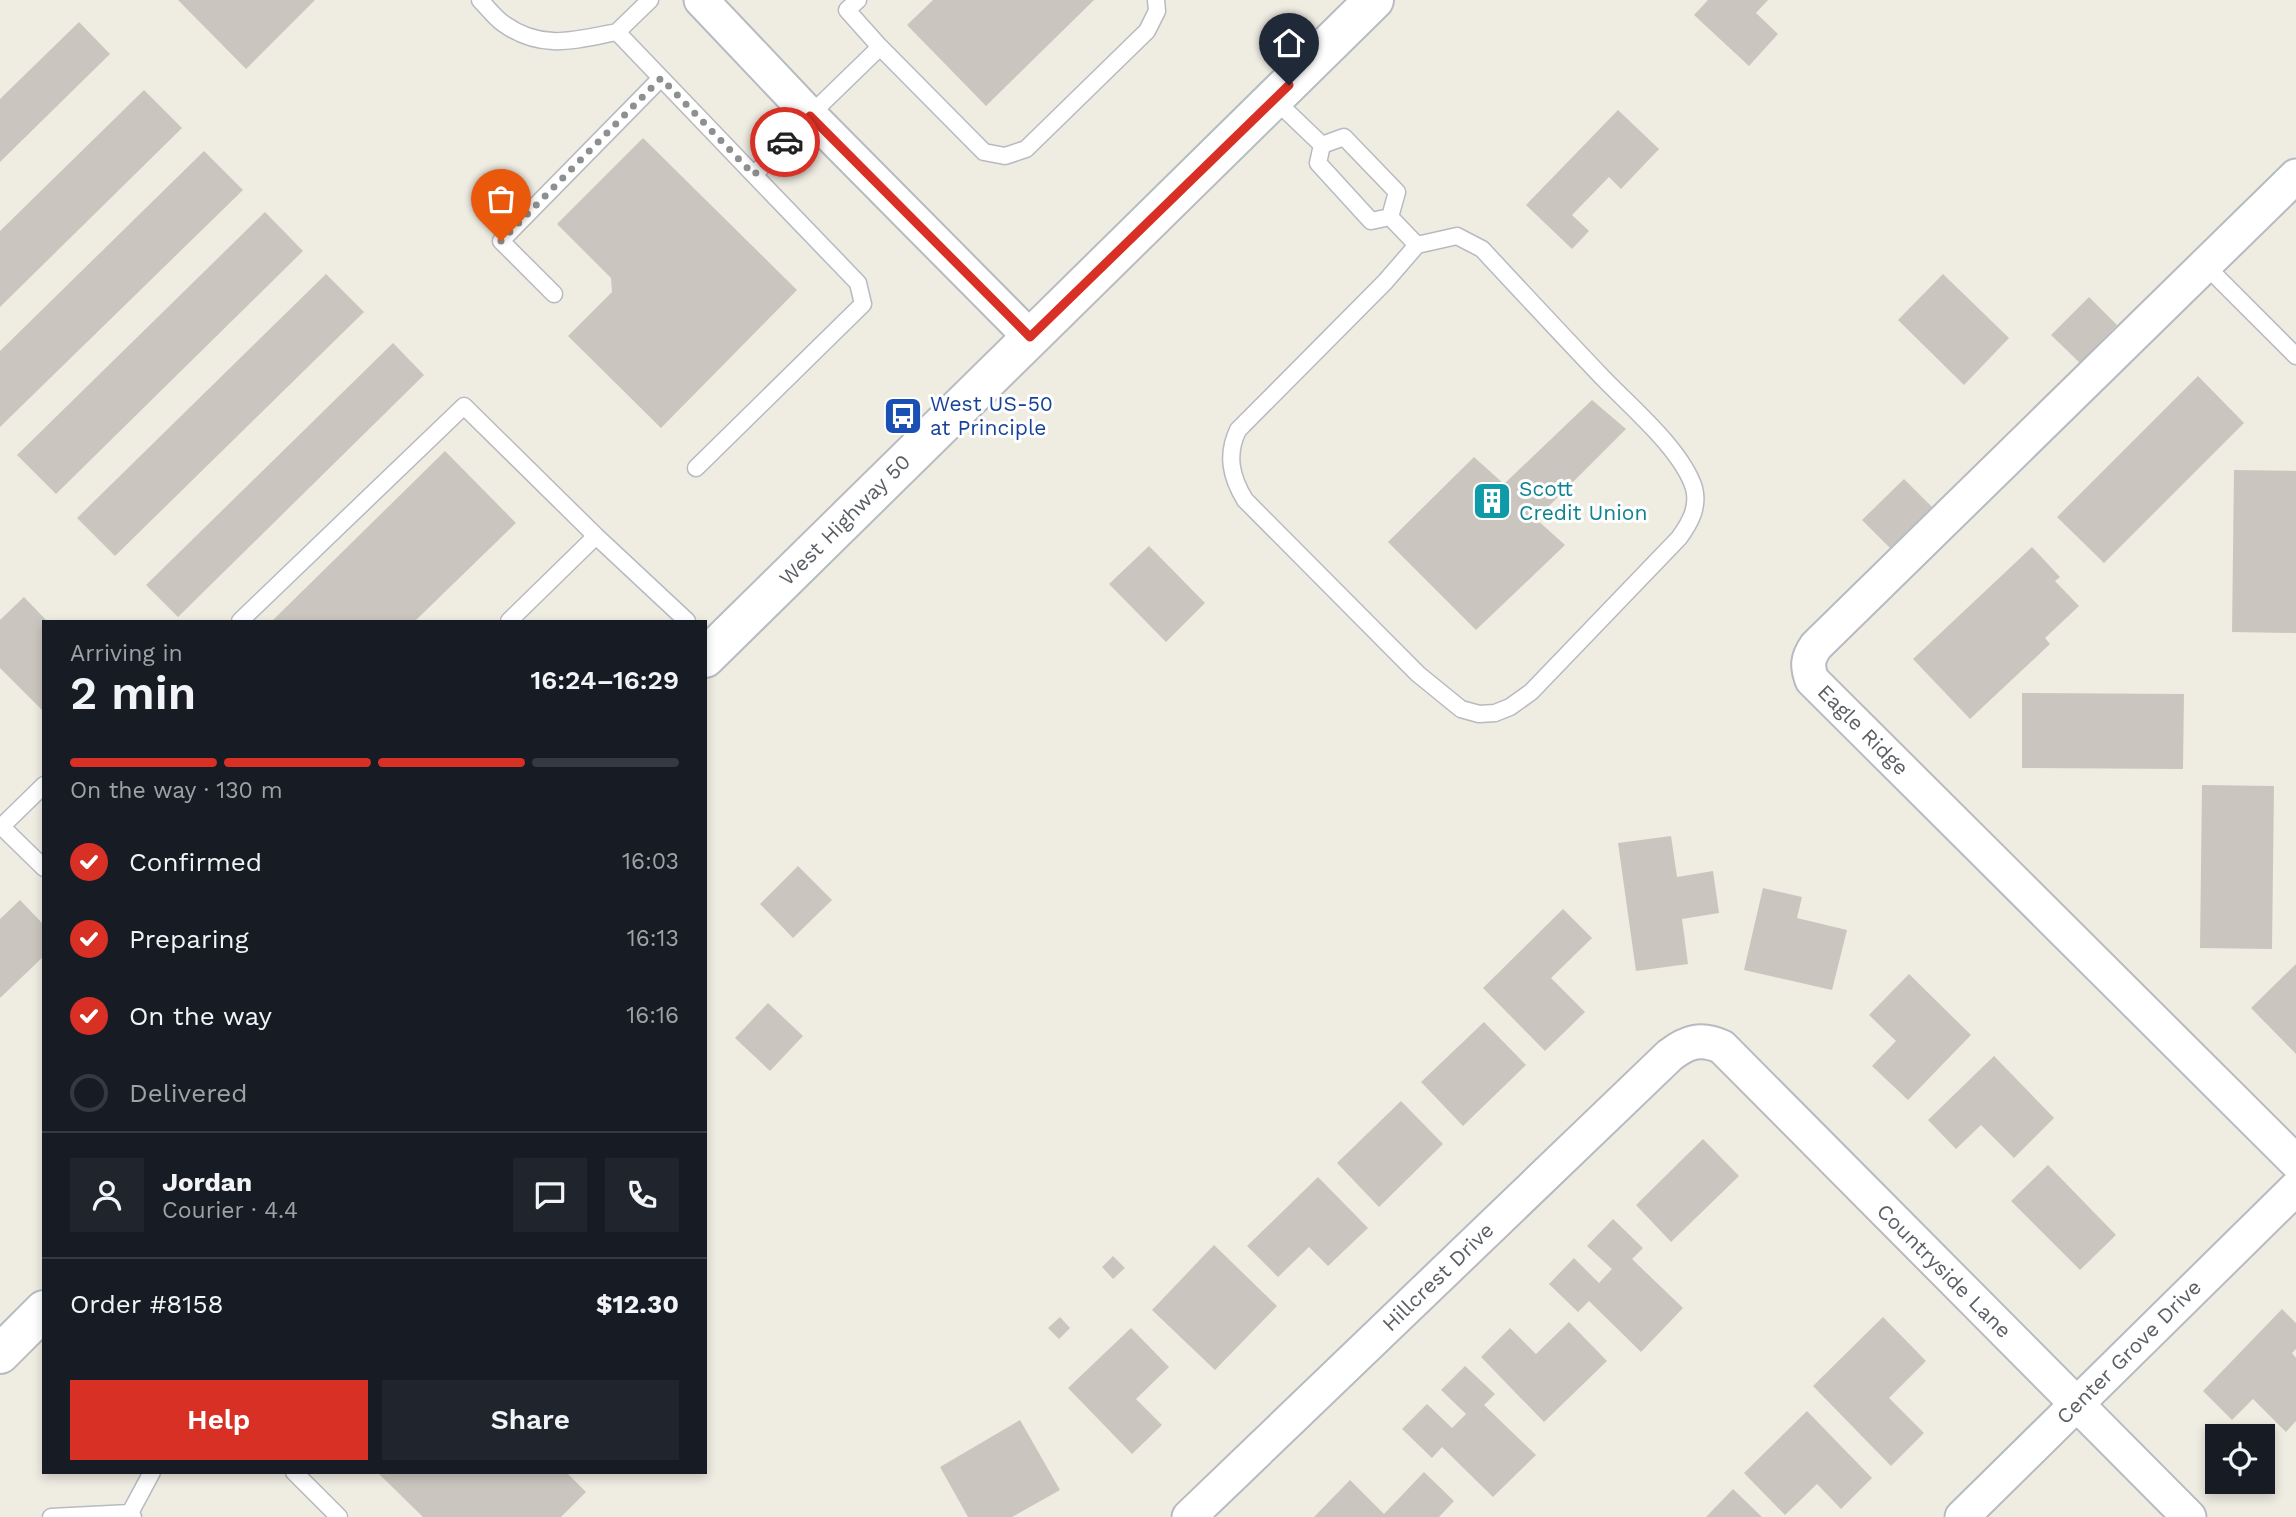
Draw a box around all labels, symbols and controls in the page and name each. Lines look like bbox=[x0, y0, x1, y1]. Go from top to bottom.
pin bbox=[1259, 13, 1319, 85]
icon: home bbox=[1270, 24, 1308, 62]
courier bbox=[750, 107, 820, 177]
icon: car bbox=[766, 123, 804, 161]
pin bbox=[471, 169, 531, 241]
icon: bag bbox=[482, 180, 520, 218]
place label: West US-50 at Principle bbox=[930, 391, 1053, 440]
bus stop icon: West US-50 at Principle bbox=[882, 395, 924, 437]
street label: West Highway 50 bbox=[774, 449, 915, 590]
place label: Scott Credit Union bbox=[1519, 476, 1647, 525]
building icon: Scott Credit Union bbox=[1471, 480, 1513, 522]
text: Arriving in bbox=[70, 640, 183, 667]
text: 16:24–16:29 bbox=[530, 665, 679, 695]
text: 2 min bbox=[70, 666, 196, 720]
street label: Eagle Ridge bbox=[1813, 679, 1914, 780]
text: On the way · 130 m bbox=[70, 777, 283, 804]
icon: check bbox=[70, 843, 108, 881]
text: Confirmed bbox=[129, 847, 262, 877]
text: 16:03 bbox=[622, 848, 679, 875]
icon: check bbox=[70, 920, 108, 958]
text: Preparing bbox=[129, 924, 249, 954]
text: 16:13 bbox=[627, 925, 679, 952]
icon: check bbox=[70, 997, 108, 1035]
text: On the way bbox=[129, 1001, 272, 1031]
text: 16:16 bbox=[626, 1002, 679, 1029]
text: Delivered bbox=[129, 1078, 248, 1108]
button: person bbox=[70, 1158, 144, 1232]
button: chat bbox=[513, 1158, 587, 1232]
button: phone bbox=[605, 1158, 679, 1232]
text: Jordan bbox=[162, 1167, 252, 1197]
text: Courier · 4.4 bbox=[162, 1197, 298, 1224]
street label: Countryside Lane bbox=[1872, 1198, 2017, 1343]
street label: Hillcrest Drive bbox=[1377, 1217, 1499, 1336]
street label: Center Grove Drive bbox=[2051, 1274, 2206, 1429]
text: Order #8158 bbox=[70, 1289, 224, 1319]
text: $12.30 bbox=[596, 1289, 679, 1319]
button: Help bbox=[70, 1380, 368, 1460]
button: Share bbox=[382, 1380, 679, 1460]
map controls bbox=[2205, 1424, 2275, 1494]
button: locate bbox=[2205, 1424, 2275, 1494]

